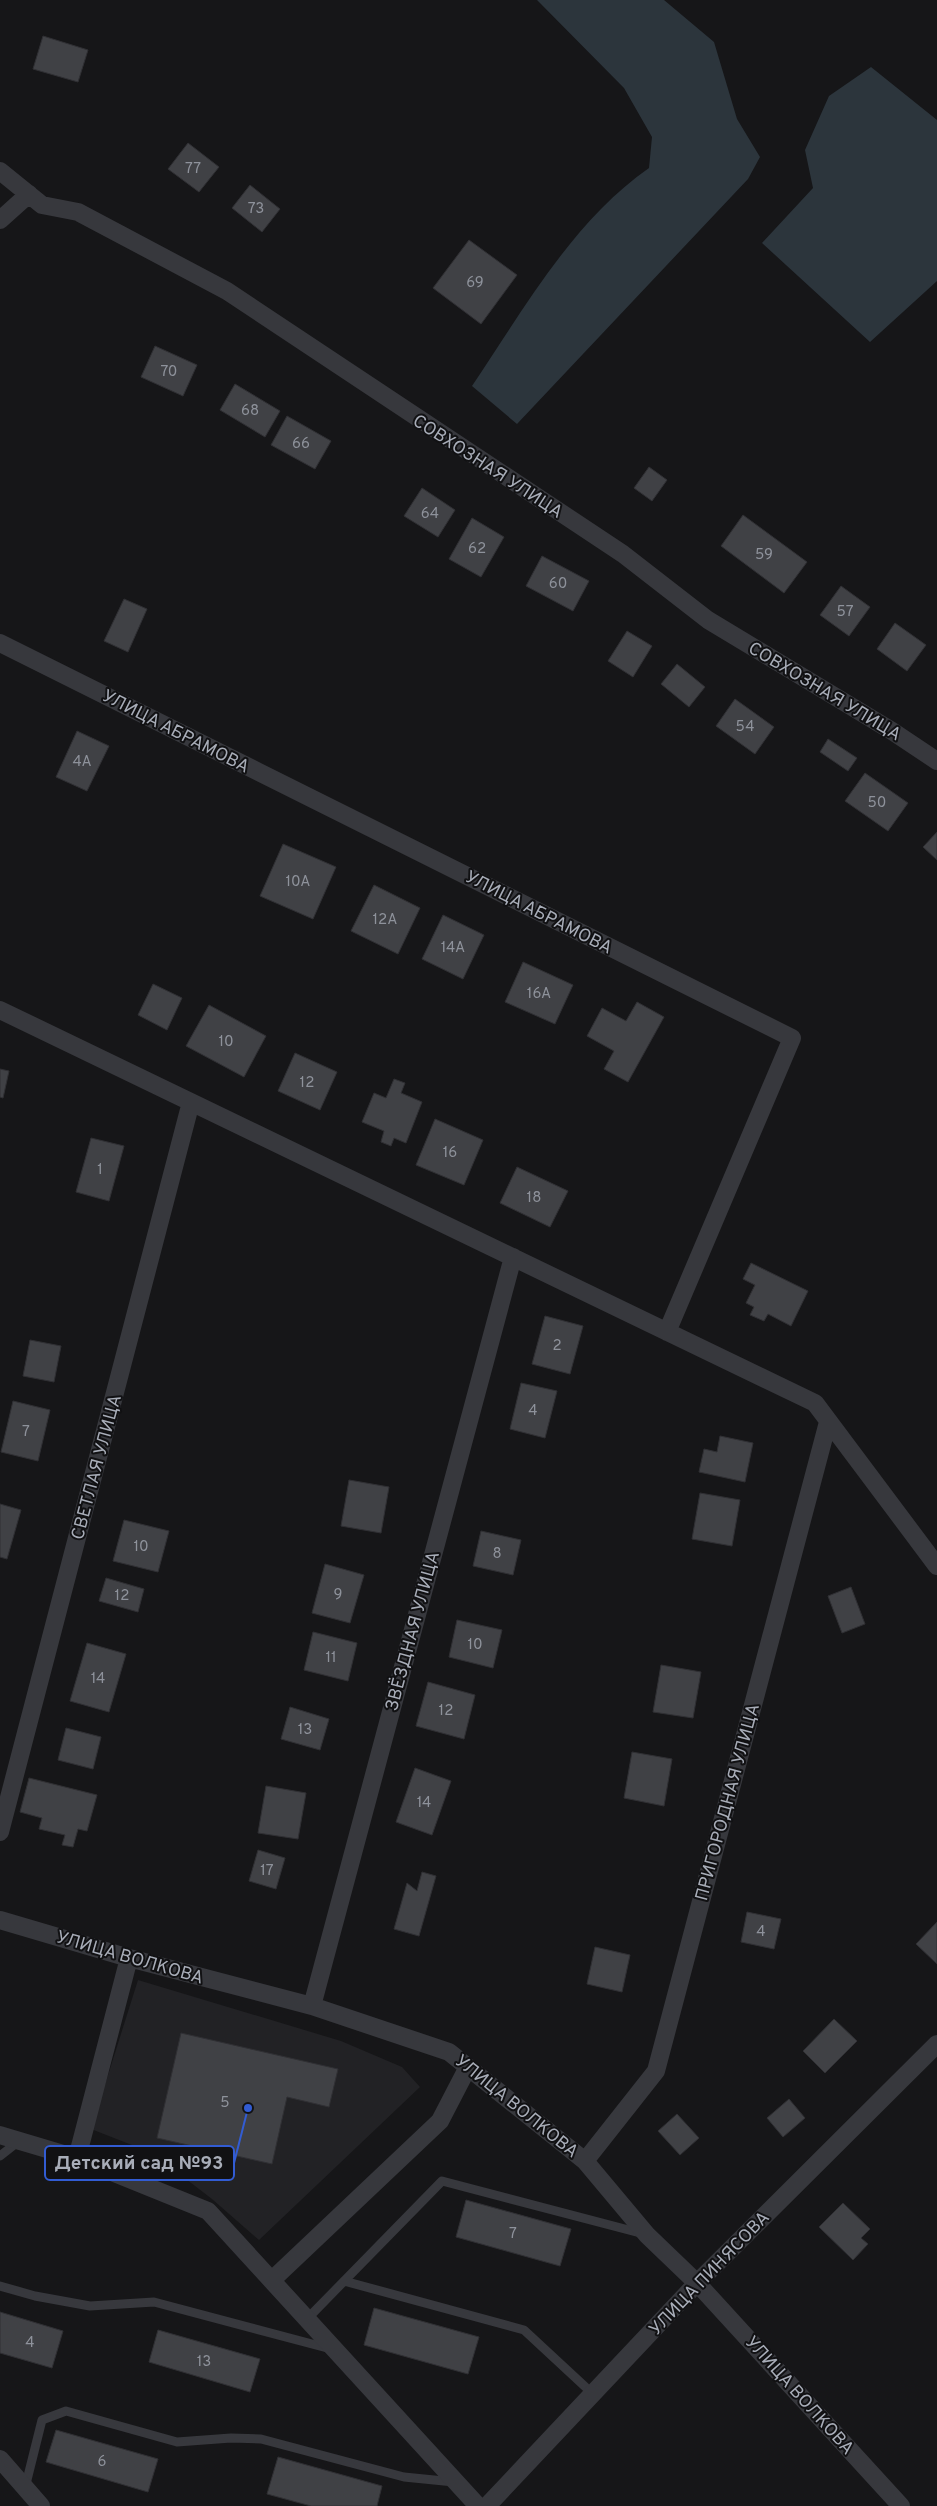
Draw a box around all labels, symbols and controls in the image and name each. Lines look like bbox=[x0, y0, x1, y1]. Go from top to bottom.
house number: 77 bbox=[185, 160, 201, 179]
house number: 73 bbox=[248, 200, 264, 219]
house number: 69 bbox=[466, 274, 484, 293]
house number: 70 bbox=[160, 363, 178, 382]
house number: 68 bbox=[241, 402, 259, 421]
street label: СОВХОЗНАЯ УЛИЦА bbox=[408, 410, 567, 524]
house number: 66 bbox=[292, 435, 310, 454]
house number: 64 bbox=[421, 505, 439, 524]
house number: 62 bbox=[468, 540, 486, 559]
house number: 59 bbox=[755, 546, 773, 565]
house number: 60 bbox=[549, 575, 567, 594]
house number: 57 bbox=[837, 603, 854, 622]
street label: СОВХОЗНАЯ УЛИЦА bbox=[743, 637, 905, 747]
street label: УЛИЦА АБРАМОВА bbox=[98, 685, 253, 779]
house number: 54 bbox=[736, 718, 754, 737]
house number: 4А bbox=[72, 753, 92, 772]
house number: 50 bbox=[868, 794, 886, 813]
street label: УЛИЦА АБРАМОВА bbox=[461, 866, 616, 960]
house number: 10А bbox=[286, 873, 310, 892]
house number: 12А bbox=[373, 911, 397, 930]
house number: 14А bbox=[441, 939, 465, 958]
house number: 16А bbox=[527, 985, 551, 1004]
house number: 10 bbox=[218, 1033, 234, 1052]
house number: 12 bbox=[300, 1074, 314, 1093]
house number: 16 bbox=[443, 1144, 457, 1163]
house number: 1 bbox=[97, 1161, 103, 1180]
house number: 18 bbox=[527, 1189, 541, 1208]
house number: 2 bbox=[552, 1337, 562, 1356]
street label: СВЕТЛАЯ УЛИЦА bbox=[67, 1392, 128, 1542]
house number: 4 bbox=[528, 1402, 538, 1421]
house number: 7 bbox=[22, 1423, 30, 1442]
house number: 10 bbox=[133, 1538, 149, 1557]
house number: 8 bbox=[492, 1545, 502, 1564]
street label: ЗВЁЗДНАЯ УЛИЦА bbox=[379, 1548, 446, 1714]
house number: 9 bbox=[334, 1586, 342, 1605]
house number: 12 bbox=[115, 1587, 129, 1606]
house number: 10 bbox=[467, 1636, 483, 1655]
house number: 11 bbox=[325, 1649, 337, 1668]
house number: 14 bbox=[91, 1670, 105, 1689]
street label: ПРИГОРОДНАЯ УЛИЦА bbox=[691, 1701, 766, 1904]
house number: 12 bbox=[439, 1702, 453, 1721]
house number: 13 bbox=[298, 1721, 312, 1740]
house number: 14 bbox=[417, 1794, 431, 1813]
house number: 17 bbox=[260, 1862, 274, 1881]
house number: 4 bbox=[756, 1923, 766, 1942]
street label: УЛИЦА ВОЛКОВА bbox=[53, 1926, 206, 1990]
street label: УЛИЦА ВОЛКОВА bbox=[450, 2050, 582, 2164]
house number: 5 bbox=[220, 2094, 230, 2113]
callout: Детский сад №93 bbox=[45, 2146, 234, 2180]
text: Детский сад №93 bbox=[54, 2152, 224, 2176]
street label: УЛИЦА ПИНЯСОВА bbox=[645, 2207, 775, 2341]
house number: 7 bbox=[509, 2225, 517, 2244]
street label: УЛИЦА ВОЛКОВА bbox=[739, 2332, 858, 2460]
house number: 4 bbox=[25, 2334, 35, 2353]
house number: 13 bbox=[197, 2353, 211, 2372]
house number: 6 bbox=[98, 2453, 107, 2472]

